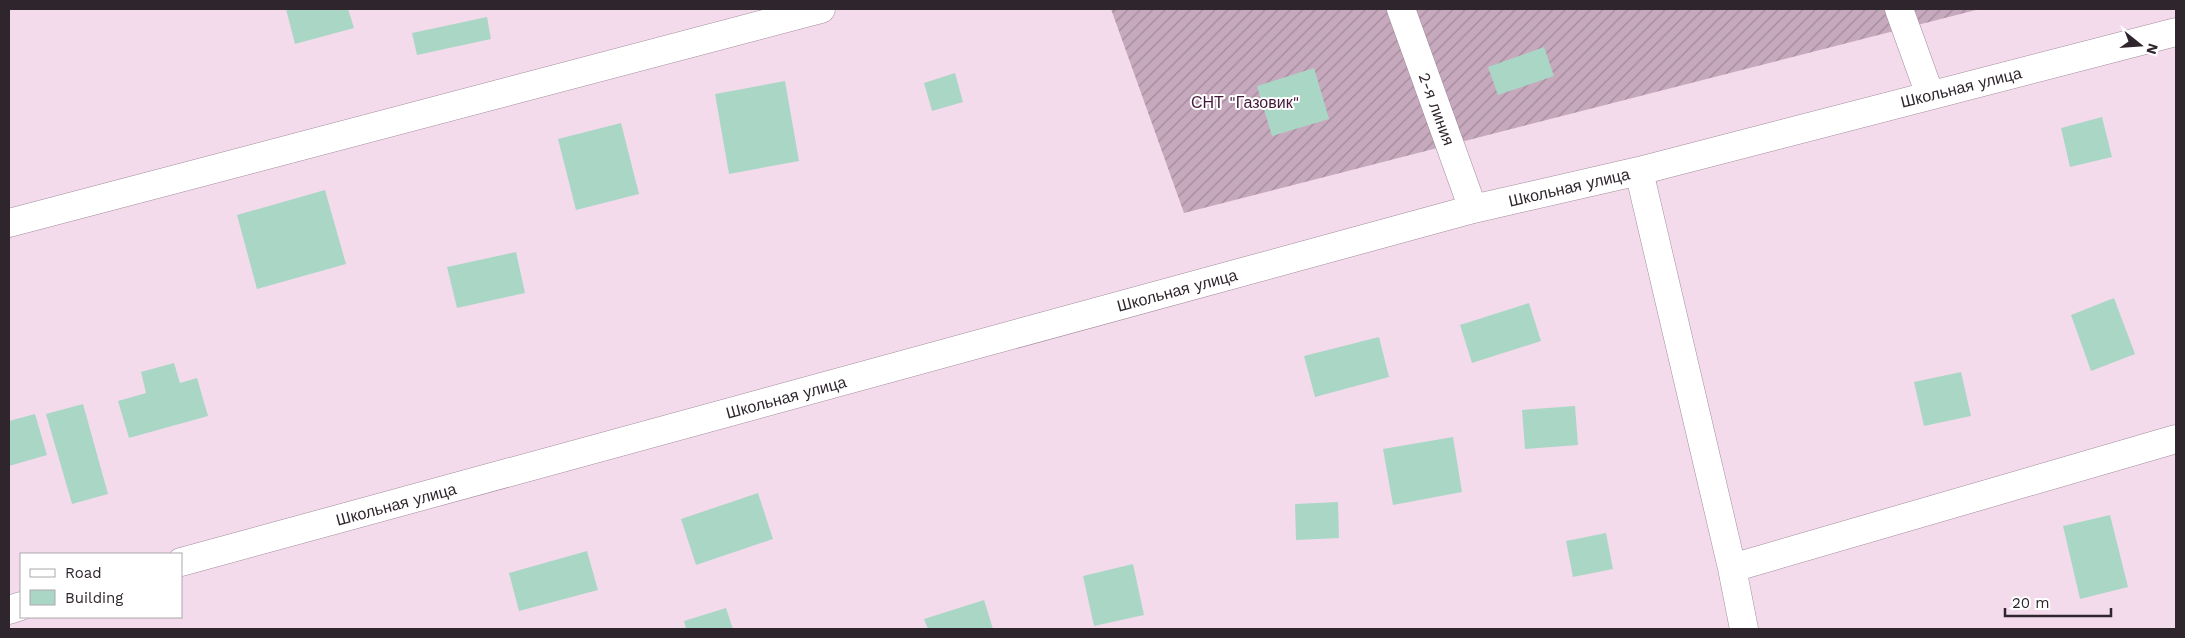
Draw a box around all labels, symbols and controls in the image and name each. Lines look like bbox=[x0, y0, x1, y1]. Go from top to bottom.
north arrow bbox=[2115, 20, 2165, 70]
text: N bbox=[2143, 42, 2162, 56]
street label: Школьная улица bbox=[1899, 63, 2024, 112]
street label: 2-я линия bbox=[1415, 70, 1458, 148]
park label: СНТ "Газовик" bbox=[1191, 93, 1299, 112]
street label: Школьная улица bbox=[1507, 164, 1632, 211]
street label: Школьная улица bbox=[1115, 265, 1240, 316]
street label: Школьная улица bbox=[724, 372, 849, 423]
street label: Школьная улица bbox=[334, 479, 459, 530]
legend bbox=[20, 553, 182, 618]
text: Road bbox=[65, 564, 102, 582]
scale bar bbox=[2005, 586, 2111, 618]
text: Building bbox=[65, 589, 123, 607]
text: 20 m bbox=[2012, 594, 2050, 612]

